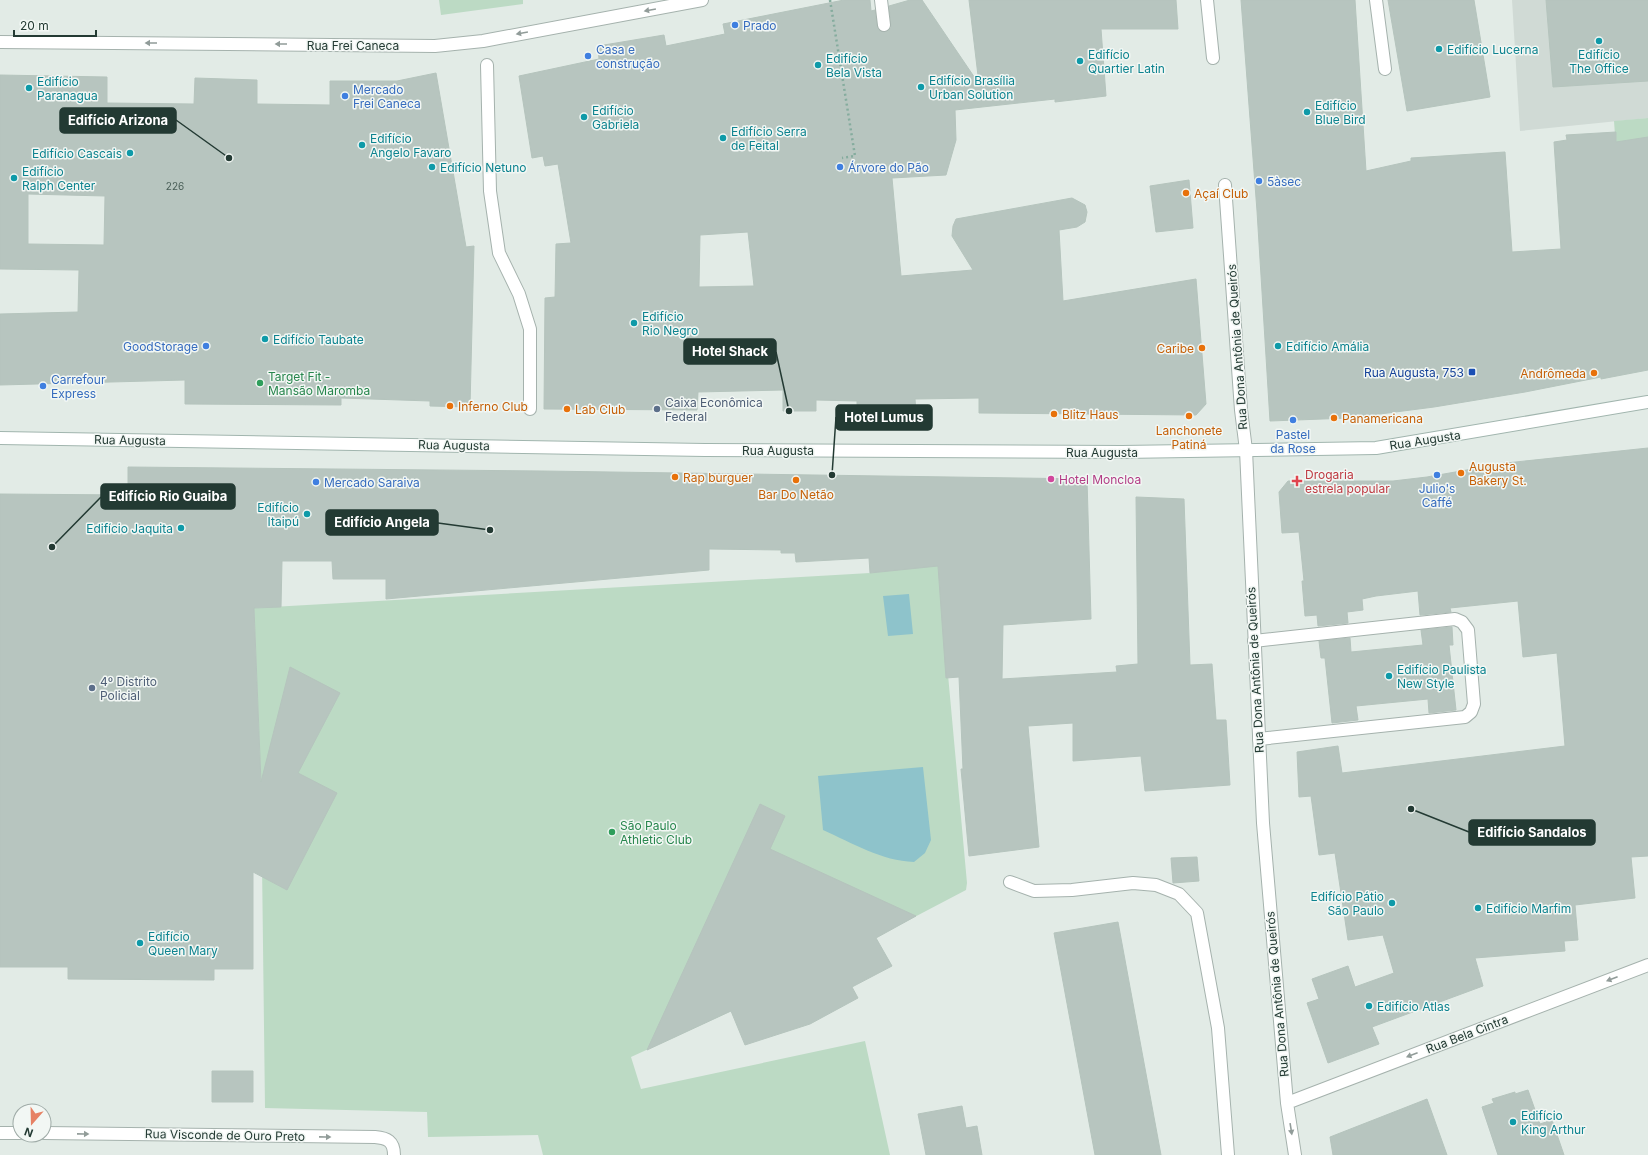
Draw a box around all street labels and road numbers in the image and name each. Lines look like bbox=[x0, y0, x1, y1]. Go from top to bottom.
street label: Rua Frei Caneca bbox=[307, 38, 399, 53]
street label: Rua Dona Antônia de Queirós bbox=[1224, 264, 1250, 430]
street label: Rua Augusta bbox=[1388, 427, 1462, 453]
street label: Rua Augusta bbox=[94, 432, 166, 448]
street label: Rua Augusta bbox=[418, 437, 490, 453]
street label: Rua Augusta bbox=[742, 443, 814, 458]
street label: Rua Augusta bbox=[1066, 445, 1138, 460]
street label: Rua Dona Antônia de Queirós bbox=[1243, 587, 1267, 753]
street label: Rua Dona Antônia de Queirós bbox=[1262, 911, 1292, 1077]
street label: Rua Bela Cintra bbox=[1424, 1011, 1510, 1057]
street label: Rua Visconde de Ouro Preto bbox=[145, 1126, 305, 1144]

